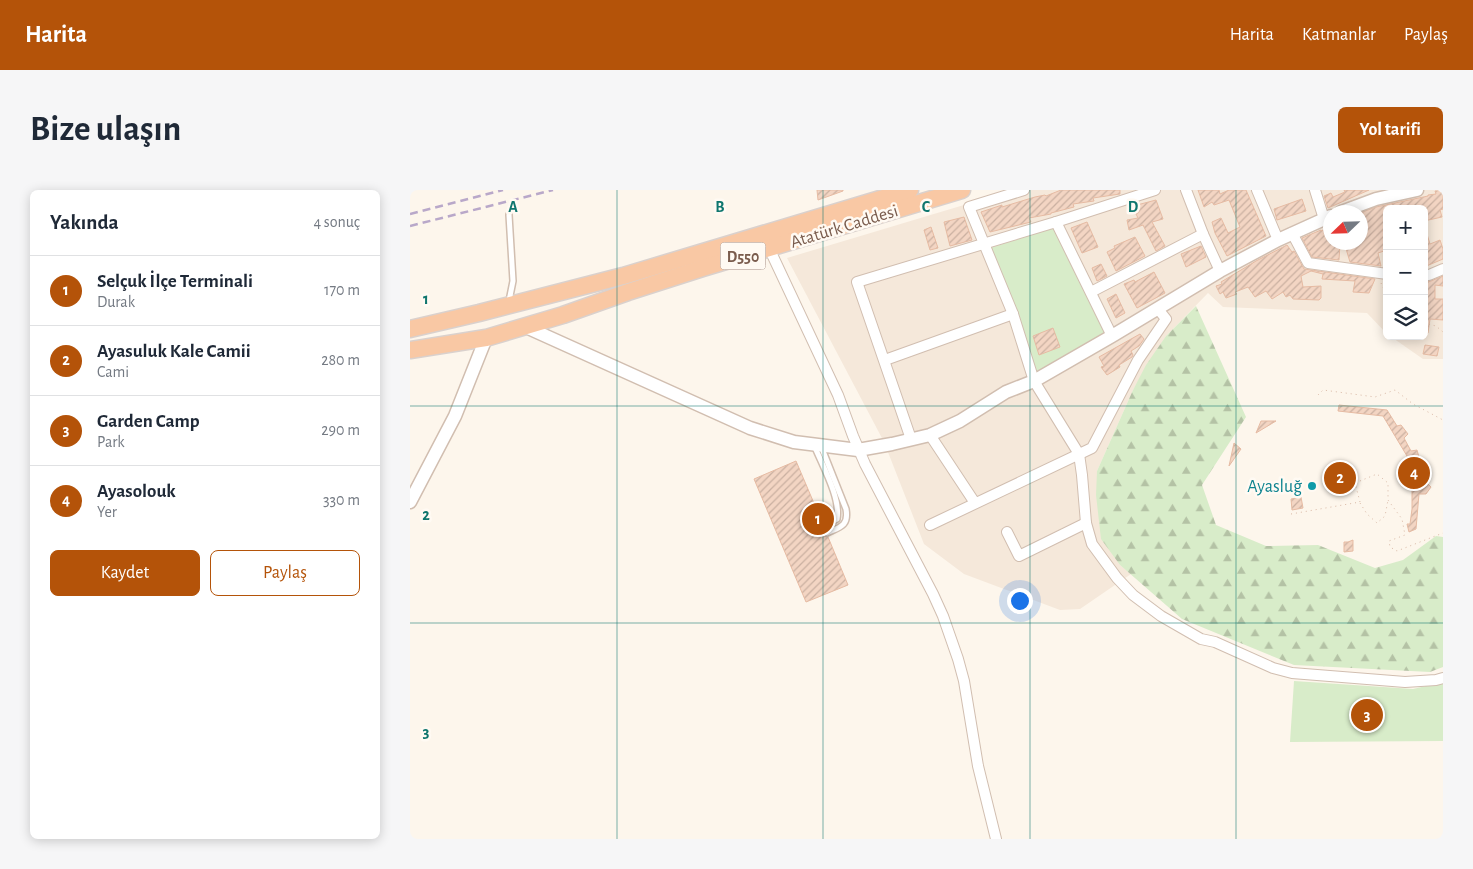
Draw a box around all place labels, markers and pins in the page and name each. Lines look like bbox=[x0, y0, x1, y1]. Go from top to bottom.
pin: 4 bbox=[1398, 454, 1430, 492]
pin: 2 bbox=[1324, 459, 1356, 497]
place label: Ayasluğ bbox=[1247, 478, 1302, 496]
marker: Ayasluğ bbox=[1306, 480, 1318, 492]
pin: 1 bbox=[802, 500, 834, 538]
pin: 3 bbox=[1351, 696, 1383, 734]

